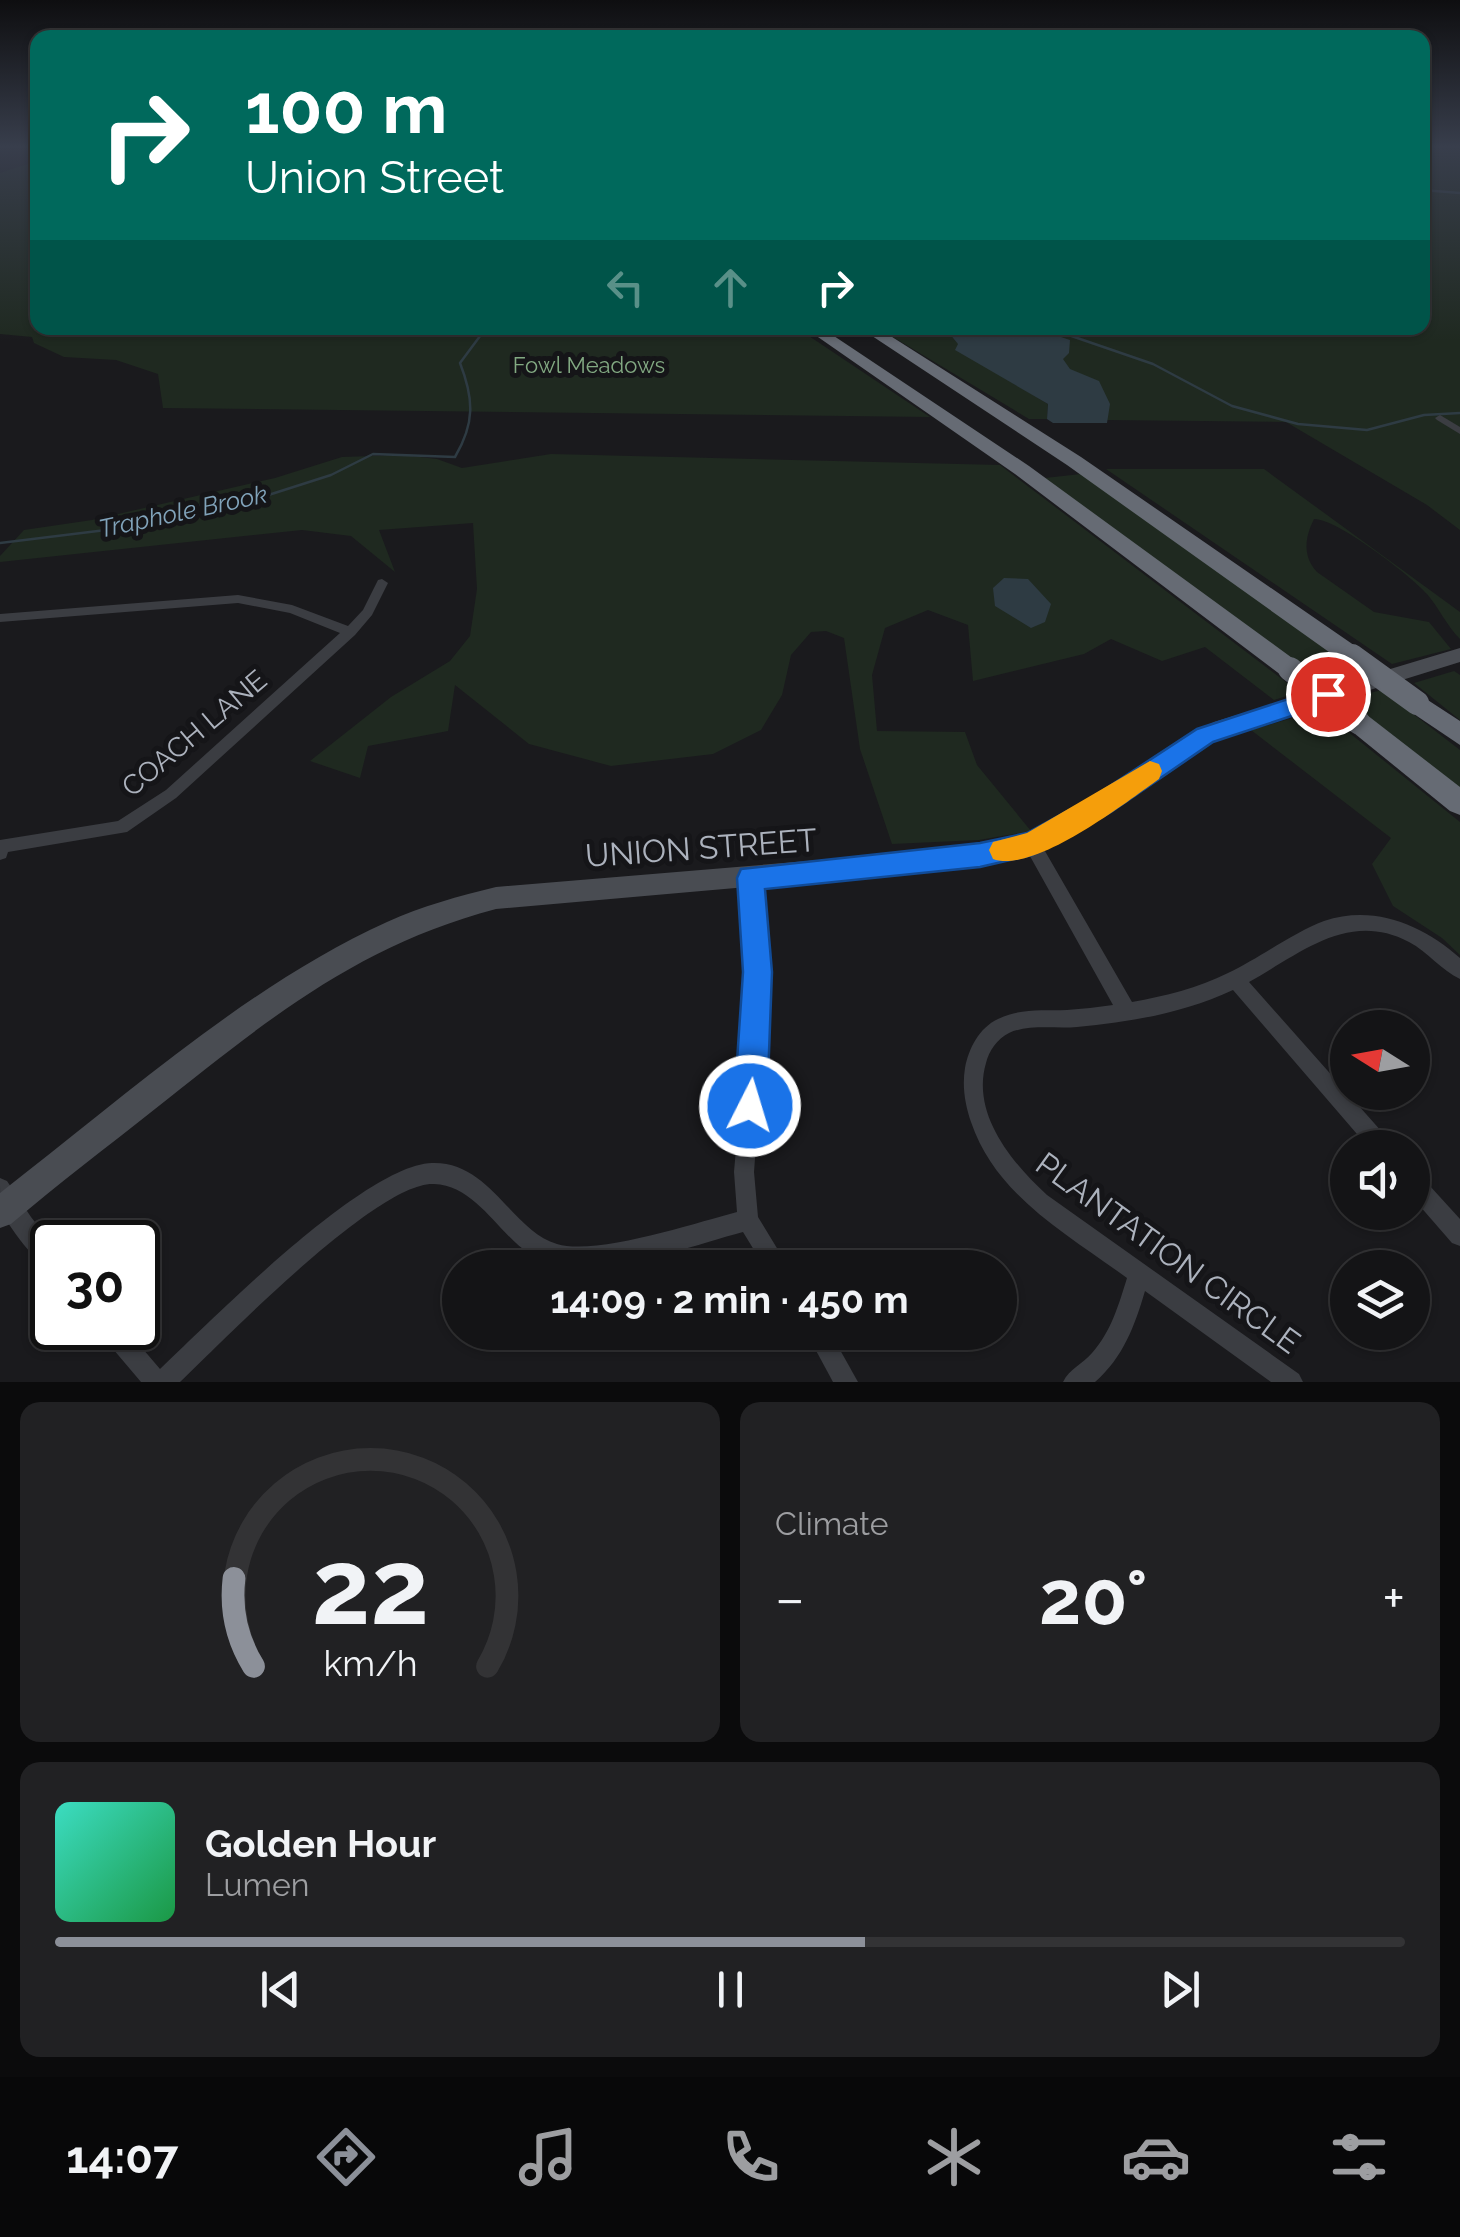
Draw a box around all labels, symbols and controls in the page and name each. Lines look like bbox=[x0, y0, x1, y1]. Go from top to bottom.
text: 100 m bbox=[245, 67, 448, 149]
icon: right bbox=[80, 70, 210, 200]
text: Union Street bbox=[245, 151, 504, 204]
icon: left bbox=[598, 260, 653, 315]
icon: ahead bbox=[703, 260, 758, 315]
icon: right bbox=[808, 260, 863, 315]
park label: Fowl Meadows bbox=[513, 352, 665, 378]
water label: Traphole Brook bbox=[96, 479, 270, 543]
pin bbox=[1286, 652, 1371, 737]
street label: COACH LANE bbox=[115, 663, 273, 803]
icon: arrive bbox=[1301, 667, 1356, 722]
street label: UNION STREET bbox=[584, 821, 818, 874]
north arrow bbox=[1330, 1010, 1430, 1110]
map controls bbox=[1330, 1010, 1430, 1350]
position arrow bbox=[698, 1054, 802, 1158]
button: sound bbox=[1330, 1130, 1430, 1230]
street label: PLANTATION CIRCLE bbox=[1029, 1144, 1307, 1361]
speed limit sign: 30 bbox=[30, 1220, 160, 1350]
button: layers bbox=[1330, 1250, 1430, 1350]
text: 14:09 · 2 min · 450 m bbox=[550, 1277, 909, 1322]
text: Climate bbox=[775, 1505, 889, 1542]
text: 22 bbox=[311, 1526, 429, 1648]
text: 20° bbox=[1039, 1553, 1148, 1642]
text: − bbox=[775, 1566, 805, 1631]
text: + bbox=[1382, 1566, 1405, 1631]
text: km/h bbox=[323, 1642, 417, 1684]
text: Golden Hour bbox=[205, 1821, 436, 1866]
text: Lumen bbox=[205, 1866, 309, 1903]
icon: previous bbox=[253, 1962, 308, 2017]
icon: pause bbox=[703, 1962, 758, 2017]
icon: next bbox=[1153, 1962, 1208, 2017]
icon: directions bbox=[311, 2122, 381, 2192]
icon: music bbox=[513, 2122, 583, 2192]
icon: phone bbox=[716, 2122, 786, 2192]
icon: climate bbox=[919, 2122, 989, 2192]
icon: car bbox=[1121, 2122, 1191, 2192]
icon: filters bbox=[1324, 2122, 1394, 2192]
text: 14:07 bbox=[66, 2131, 178, 2184]

